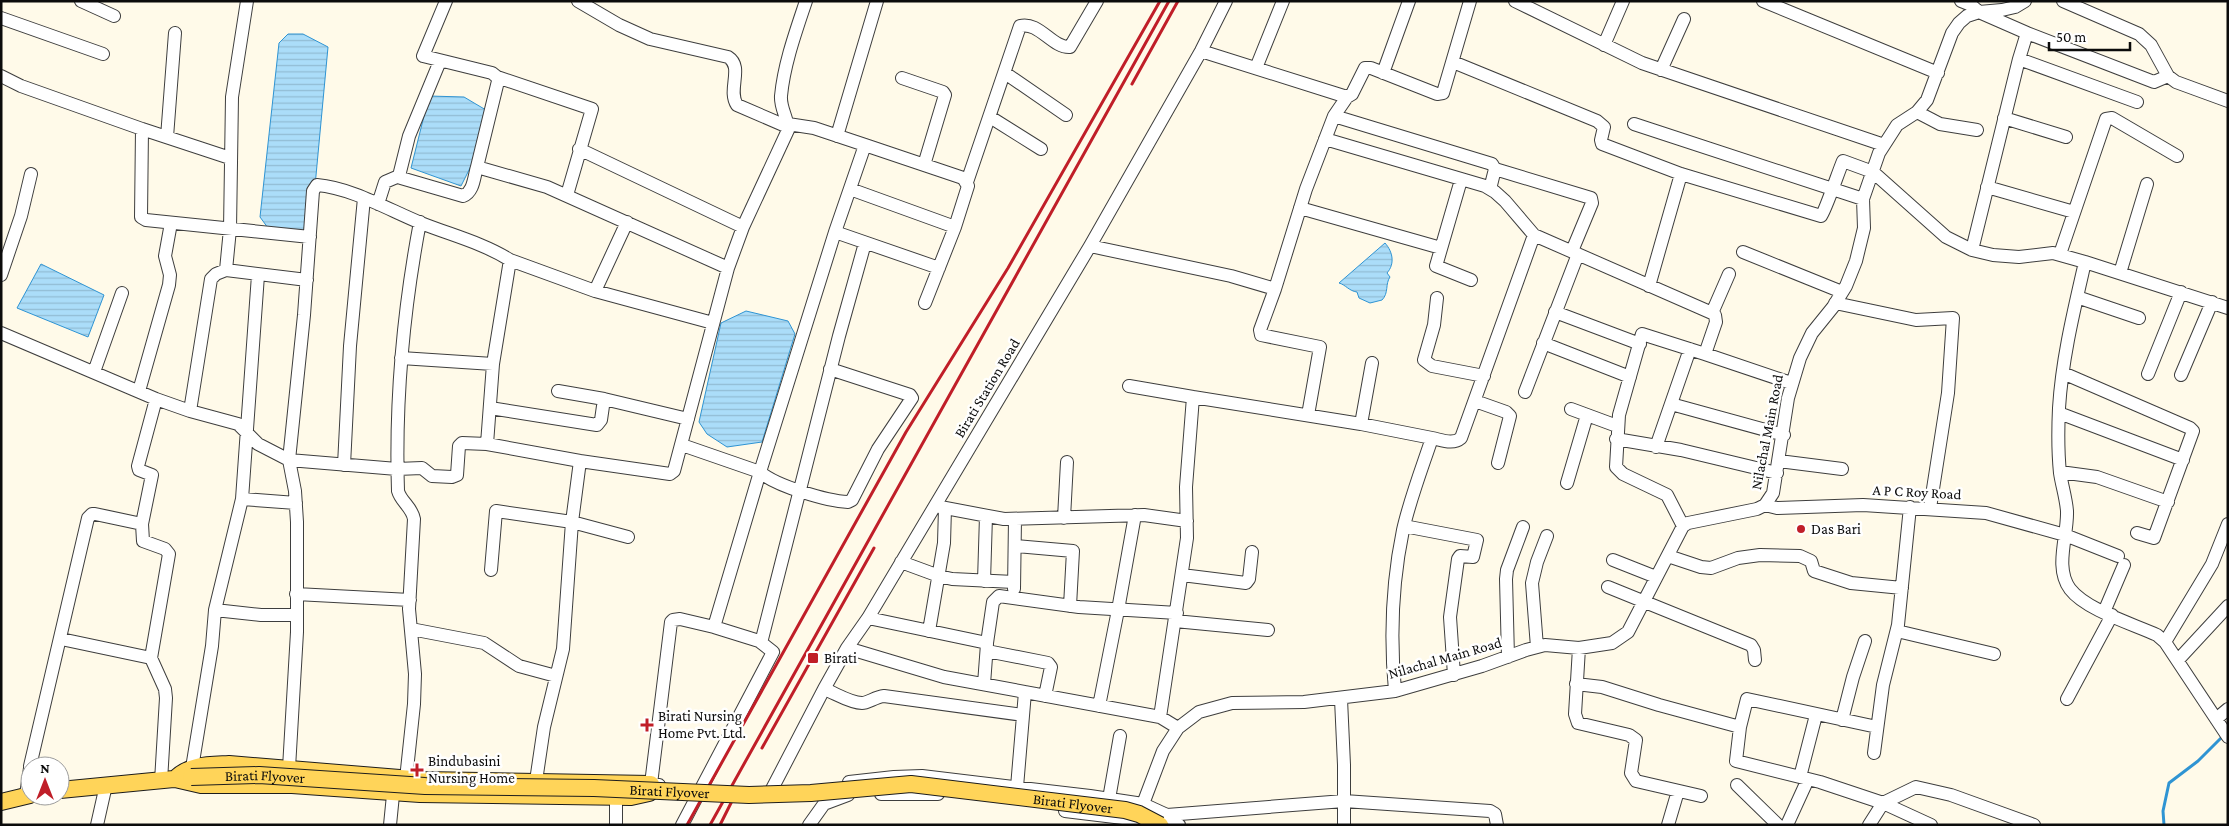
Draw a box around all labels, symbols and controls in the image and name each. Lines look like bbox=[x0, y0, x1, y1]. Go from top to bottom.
scale bar bbox=[2049, 20, 2130, 52]
text: 50 m bbox=[2056, 29, 2086, 45]
street label: Birati Station Road bbox=[951, 336, 1023, 440]
street label: Nilachal Main Road bbox=[1748, 373, 1786, 491]
street label: A P C Roy Road bbox=[1872, 482, 1962, 503]
place label: Das Bari bbox=[1811, 521, 1861, 537]
marker: Das Bari bbox=[1795, 523, 1807, 535]
street label: Nilachal Main Road bbox=[1386, 634, 1504, 682]
place label: Birati bbox=[824, 650, 857, 666]
marker: Birati bbox=[806, 651, 820, 665]
place label: Birati Nursing Home Pvt. Ltd. bbox=[658, 708, 746, 741]
marker: Birati Nursing Home Pvt. Ltd. bbox=[640, 718, 654, 732]
place label: Bindubasini Nursing Home bbox=[428, 753, 515, 787]
north arrow bbox=[20, 756, 70, 806]
text: N bbox=[40, 760, 50, 776]
marker: Bindubasini Nursing Home bbox=[410, 763, 424, 777]
street label: Birati Flyover bbox=[225, 767, 306, 786]
street label: Birati Flyover bbox=[629, 782, 711, 801]
street label: Birati Flyover bbox=[1032, 791, 1114, 817]

